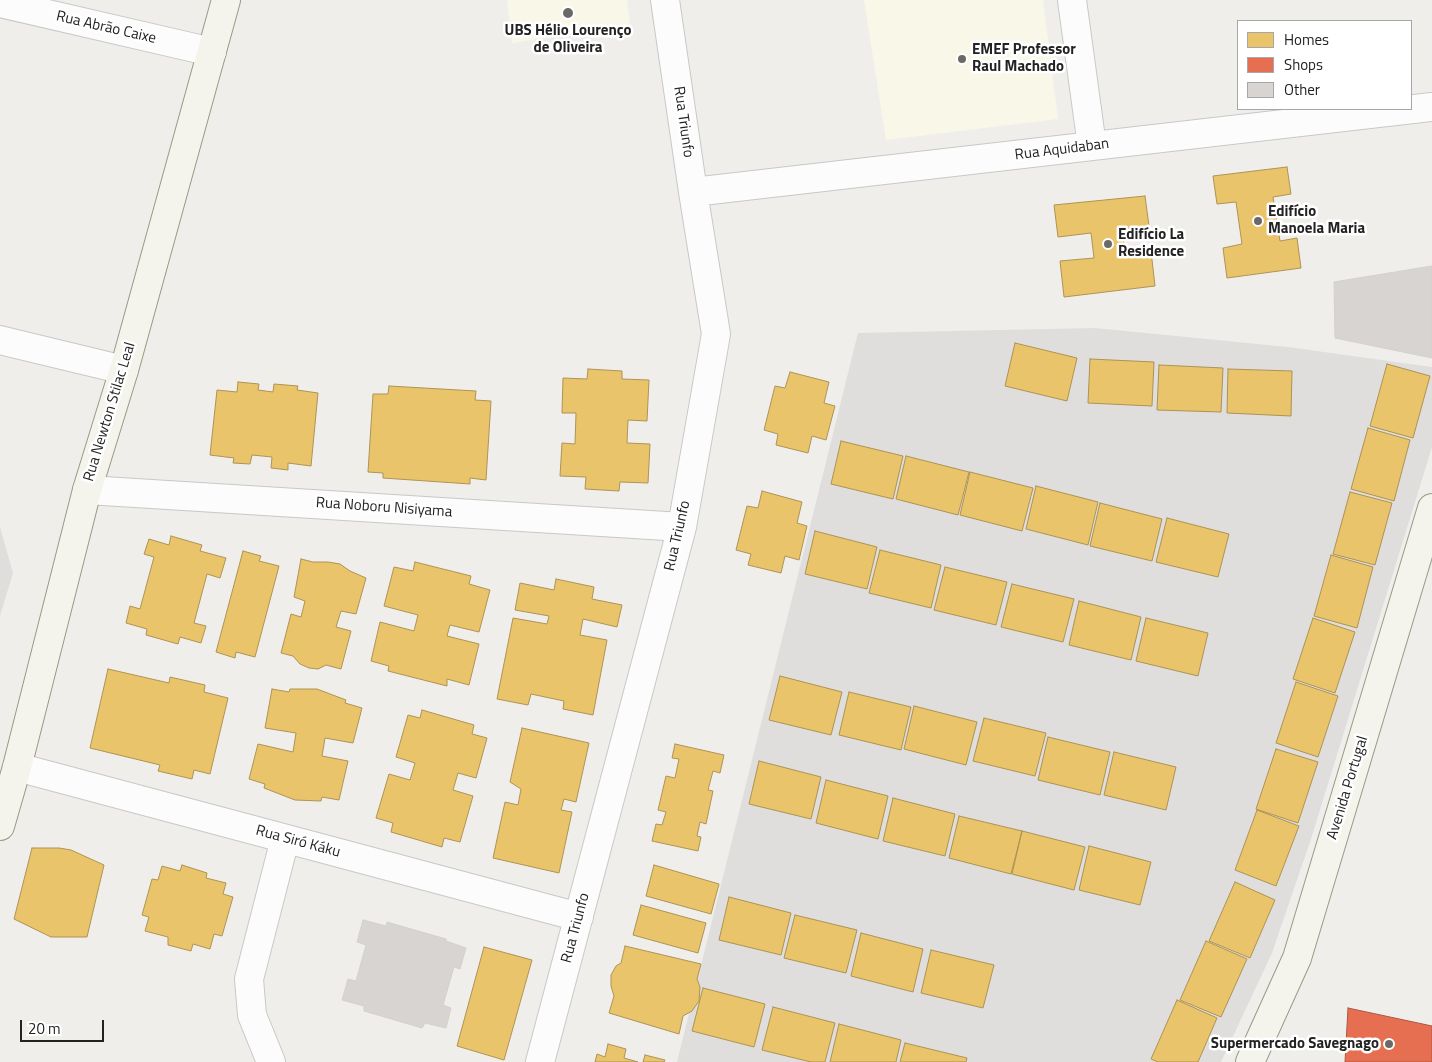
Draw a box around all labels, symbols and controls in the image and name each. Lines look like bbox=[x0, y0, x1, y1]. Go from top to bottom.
marker: UBS Hélio Lourenço de Oliveira bbox=[561, 6, 575, 20]
street label: Rua Abrão Caixe bbox=[54, 8, 158, 48]
legend bbox=[1237, 20, 1412, 110]
place label: UBS Hélio Lourenço de Oliveira bbox=[505, 22, 631, 57]
text: Homes bbox=[1284, 28, 1329, 51]
place label: EMEF Professor Raul Machado bbox=[972, 41, 1076, 76]
marker: EMEF Professor Raul Machado bbox=[956, 53, 968, 65]
text: Shops bbox=[1284, 53, 1323, 76]
text: Other bbox=[1284, 78, 1320, 101]
street label: Rua Triunfo bbox=[669, 85, 697, 159]
street label: Rua Aquidaban bbox=[1014, 135, 1110, 165]
place label: Edifício Manoela Maria bbox=[1268, 203, 1365, 238]
marker: Edifício Manoela Maria bbox=[1252, 215, 1264, 227]
place label: Edifício La Residence bbox=[1118, 226, 1184, 261]
marker: Edifício La Residence bbox=[1102, 238, 1114, 250]
street label: Rua Newton Stilac Leal bbox=[80, 340, 140, 484]
street label: Rua Noboru Nisiyama bbox=[315, 494, 453, 522]
street label: Rua Triunfo bbox=[661, 499, 695, 573]
street label: Avenida Portugal bbox=[1324, 734, 1372, 842]
street label: Rua Siró Káku bbox=[254, 822, 342, 862]
street label: Rua Triunfo bbox=[558, 891, 594, 965]
scale bar bbox=[22, 1010, 106, 1042]
text: 20 m bbox=[28, 1017, 61, 1040]
place label: Supermercado Savegnago bbox=[1211, 1035, 1379, 1053]
marker: Supermercado Savegnago bbox=[1383, 1038, 1395, 1050]

